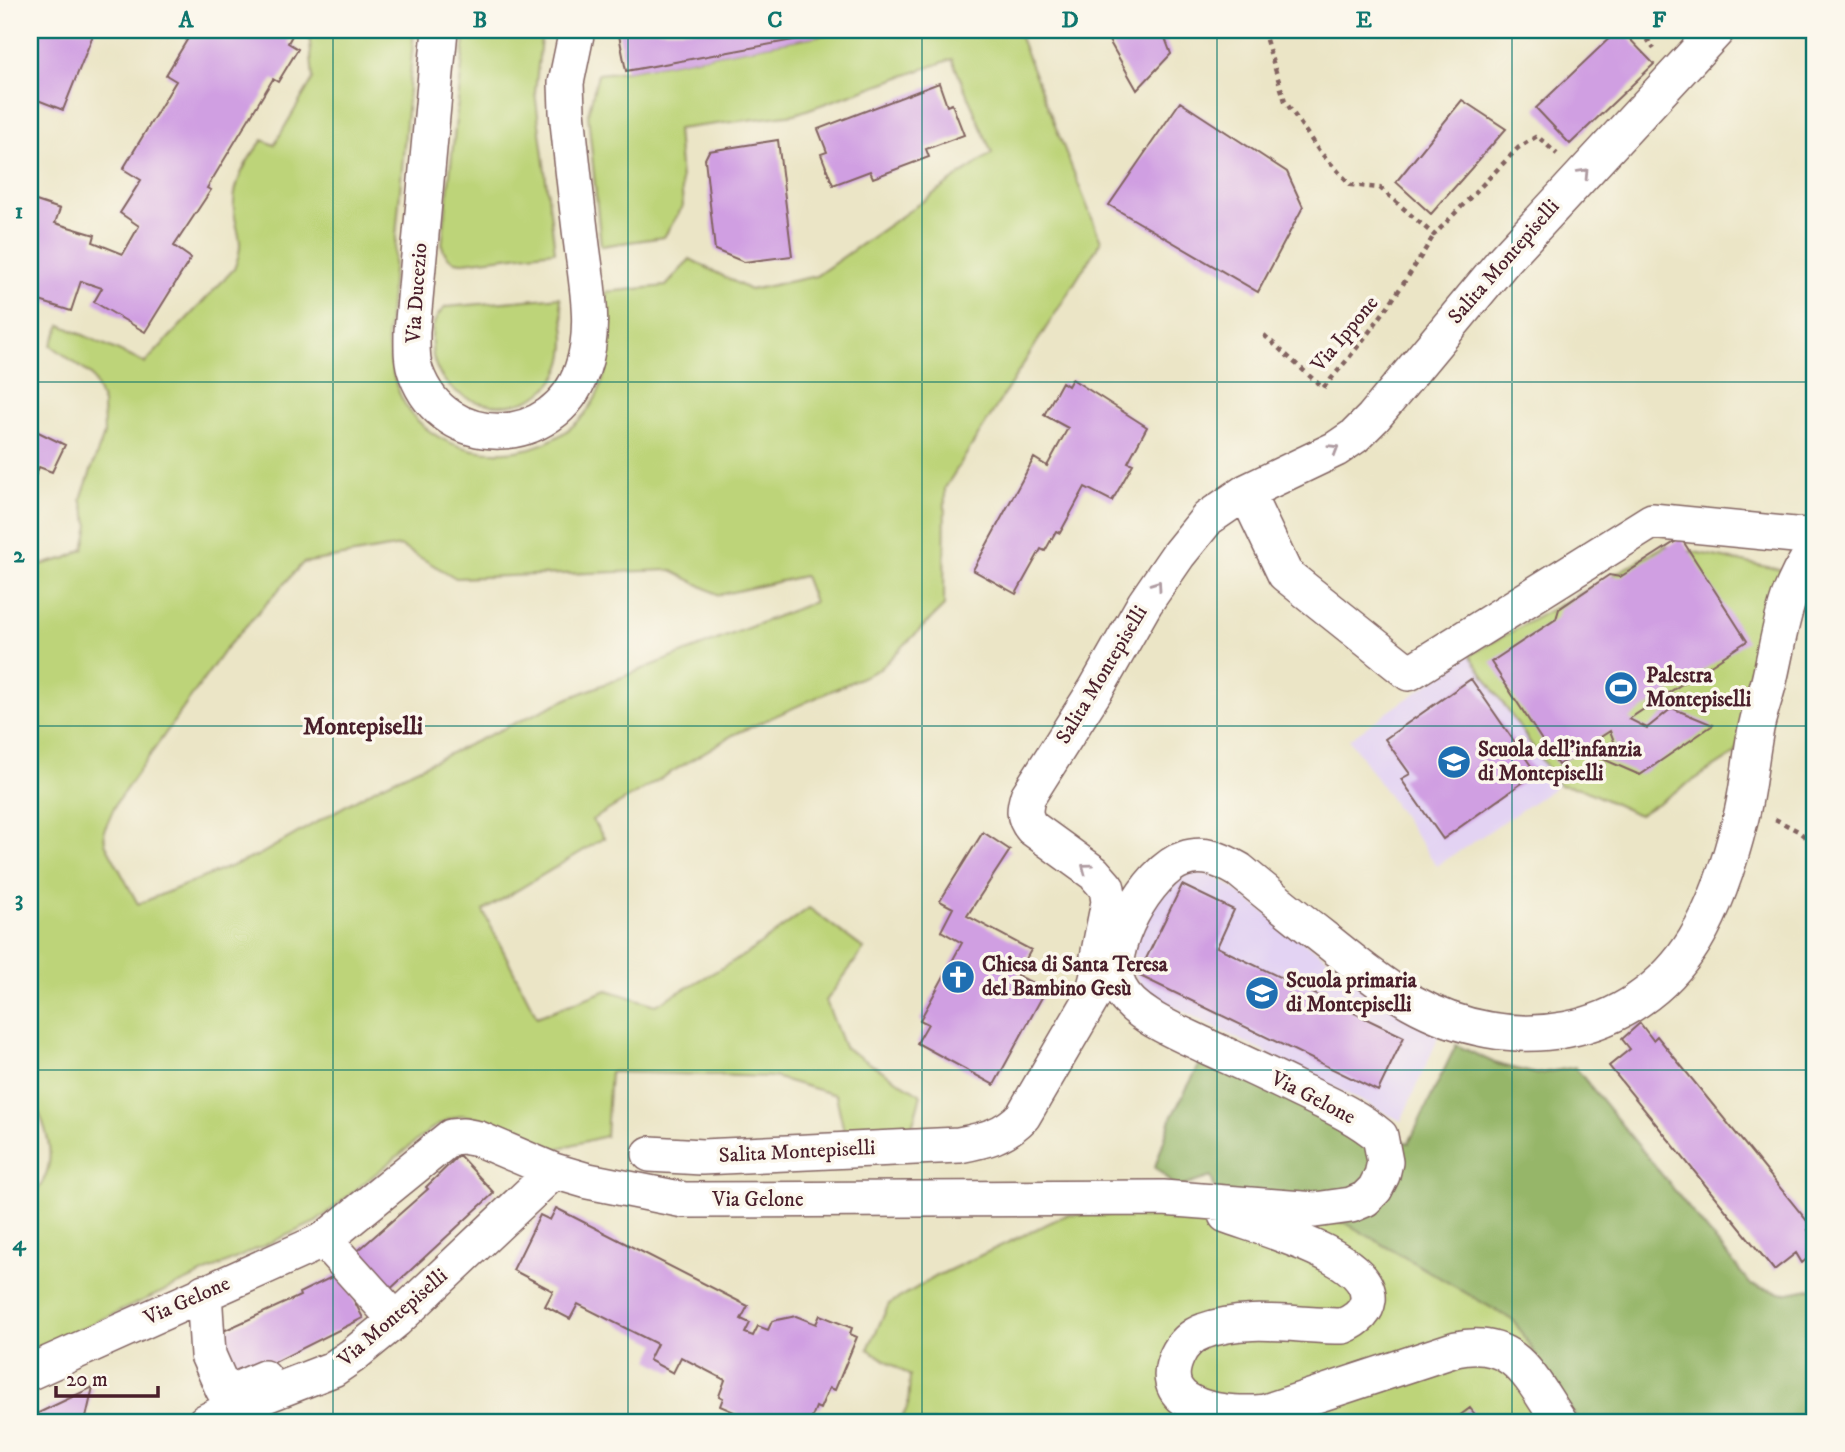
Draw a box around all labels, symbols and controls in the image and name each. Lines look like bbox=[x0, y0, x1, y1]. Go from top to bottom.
text: A bbox=[178, 6, 195, 35]
text: B bbox=[473, 6, 487, 35]
text: C bbox=[767, 6, 783, 35]
text: D bbox=[1061, 6, 1079, 35]
text: E bbox=[1356, 6, 1372, 35]
text: F bbox=[1652, 6, 1667, 35]
one-way arrow bbox=[1576, 168, 1588, 181]
street label: Salita Montepiselli bbox=[1443, 194, 1565, 330]
text: 1 bbox=[15, 197, 23, 226]
street label: Via Ducezio bbox=[400, 242, 433, 345]
street label: Via Ippone bbox=[1305, 290, 1385, 378]
one-way arrow bbox=[1326, 445, 1339, 458]
text: 2 bbox=[13, 541, 25, 570]
one-way arrow bbox=[1149, 579, 1162, 592]
street label: Salita Montepiselli bbox=[1050, 601, 1154, 749]
place label: Palestra Montepiselli bbox=[1646, 663, 1752, 713]
sports icon: Palestra Montepiselli bbox=[1602, 669, 1640, 707]
district label: Montepiselli bbox=[303, 712, 423, 742]
place label: Scuola dell'infanzia di Montepiselli bbox=[1478, 737, 1643, 787]
school or university icon: Scuola dell'infanzia di Montepiselli bbox=[1435, 743, 1473, 781]
one-way arrow bbox=[1081, 863, 1094, 876]
text: 3 bbox=[15, 885, 23, 914]
place label: Chiesa di Santa Teresa del Bambino Gesù bbox=[982, 952, 1169, 1002]
church icon: Chiesa di Santa Teresa del Bambino Gesù bbox=[939, 958, 977, 996]
place label: Scuola primaria di Montepiselli bbox=[1286, 968, 1418, 1018]
school or university icon: Scuola primaria di Montepiselli bbox=[1243, 974, 1281, 1012]
street label: Via Gelone bbox=[1265, 1065, 1360, 1130]
street label: Salita Montepiselli bbox=[718, 1135, 876, 1169]
street label: Via Gelone bbox=[711, 1187, 804, 1213]
text: 4 bbox=[12, 1229, 27, 1258]
street label: Via Montepiselli bbox=[332, 1263, 453, 1373]
street label: Via Gelone bbox=[139, 1270, 234, 1332]
scale bar bbox=[56, 1354, 158, 1398]
text: 20 m bbox=[66, 1367, 108, 1393]

